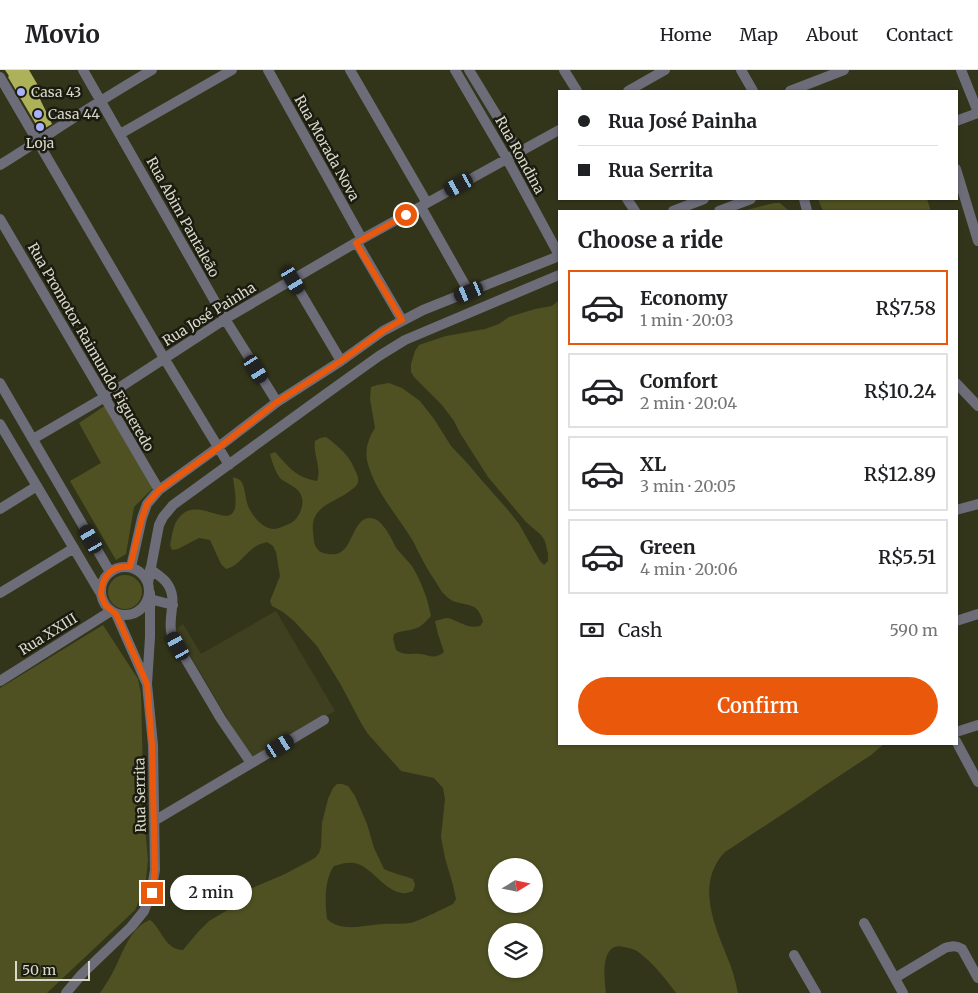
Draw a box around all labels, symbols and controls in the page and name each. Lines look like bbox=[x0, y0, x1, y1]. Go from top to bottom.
text: Movio bbox=[25, 19, 100, 50]
text: Home bbox=[660, 23, 712, 46]
text: Map bbox=[740, 23, 778, 46]
text: About bbox=[806, 23, 858, 46]
text: Contact bbox=[886, 23, 953, 46]
place label: Casa 43 bbox=[31, 83, 81, 101]
marker: Casa 43 bbox=[15, 86, 27, 98]
street label: Rua Morada Nova bbox=[290, 92, 364, 205]
place label: Casa 44 bbox=[48, 105, 100, 123]
marker: Casa 44 bbox=[32, 108, 44, 120]
text: Rua José Painha bbox=[608, 109, 757, 133]
street label: Rua Rondina bbox=[491, 113, 549, 197]
marker: Loja bbox=[34, 121, 46, 133]
place label: Loja bbox=[26, 134, 55, 152]
street label: Rua Abim Pantaleão bbox=[142, 154, 224, 280]
text: Rua Serrita bbox=[608, 158, 713, 182]
car bbox=[442, 171, 475, 199]
route start bbox=[395, 204, 417, 226]
text: Choose a ride bbox=[578, 226, 723, 254]
street label: Rua Promotor Raimundo Figueredo bbox=[24, 239, 158, 455]
car bbox=[278, 263, 307, 297]
street label: Rua José Painha bbox=[159, 278, 259, 350]
car bbox=[452, 279, 485, 305]
icon: car bbox=[580, 285, 625, 330]
text: Economy bbox=[640, 286, 728, 310]
text: R$7.58 bbox=[876, 296, 936, 320]
text: 1 min · 20:03 bbox=[640, 310, 734, 330]
car bbox=[241, 352, 270, 386]
icon: car bbox=[580, 368, 625, 413]
text: Comfort bbox=[640, 369, 718, 393]
text: R$10.24 bbox=[864, 379, 936, 403]
text: 2 min · 20:04 bbox=[640, 393, 737, 413]
icon: car bbox=[580, 451, 625, 496]
text: XL bbox=[640, 452, 666, 476]
text: R$12.89 bbox=[864, 462, 936, 486]
text: 3 min · 20:05 bbox=[640, 476, 736, 496]
car bbox=[77, 522, 104, 556]
icon: car bbox=[580, 534, 625, 579]
text: Green bbox=[640, 535, 696, 559]
text: R$5.51 bbox=[878, 545, 936, 569]
text: 4 min · 20:06 bbox=[640, 559, 738, 579]
street label: Rua XXIII bbox=[15, 609, 81, 659]
icon: cash bbox=[578, 616, 606, 644]
text: Cash bbox=[618, 618, 662, 642]
text: 590 m bbox=[889, 620, 938, 640]
car bbox=[164, 629, 191, 663]
button: Confirm bbox=[578, 677, 938, 735]
car bbox=[263, 732, 296, 760]
street label: Rua Serrita bbox=[130, 757, 150, 833]
north arrow bbox=[488, 858, 542, 912]
map controls bbox=[488, 858, 543, 978]
callout: 2 min bbox=[170, 876, 252, 910]
route end bbox=[141, 882, 163, 904]
text: 2 min bbox=[188, 882, 234, 902]
button: layers bbox=[488, 923, 543, 978]
scale bar bbox=[15, 958, 90, 981]
text: 50 m bbox=[22, 961, 56, 979]

